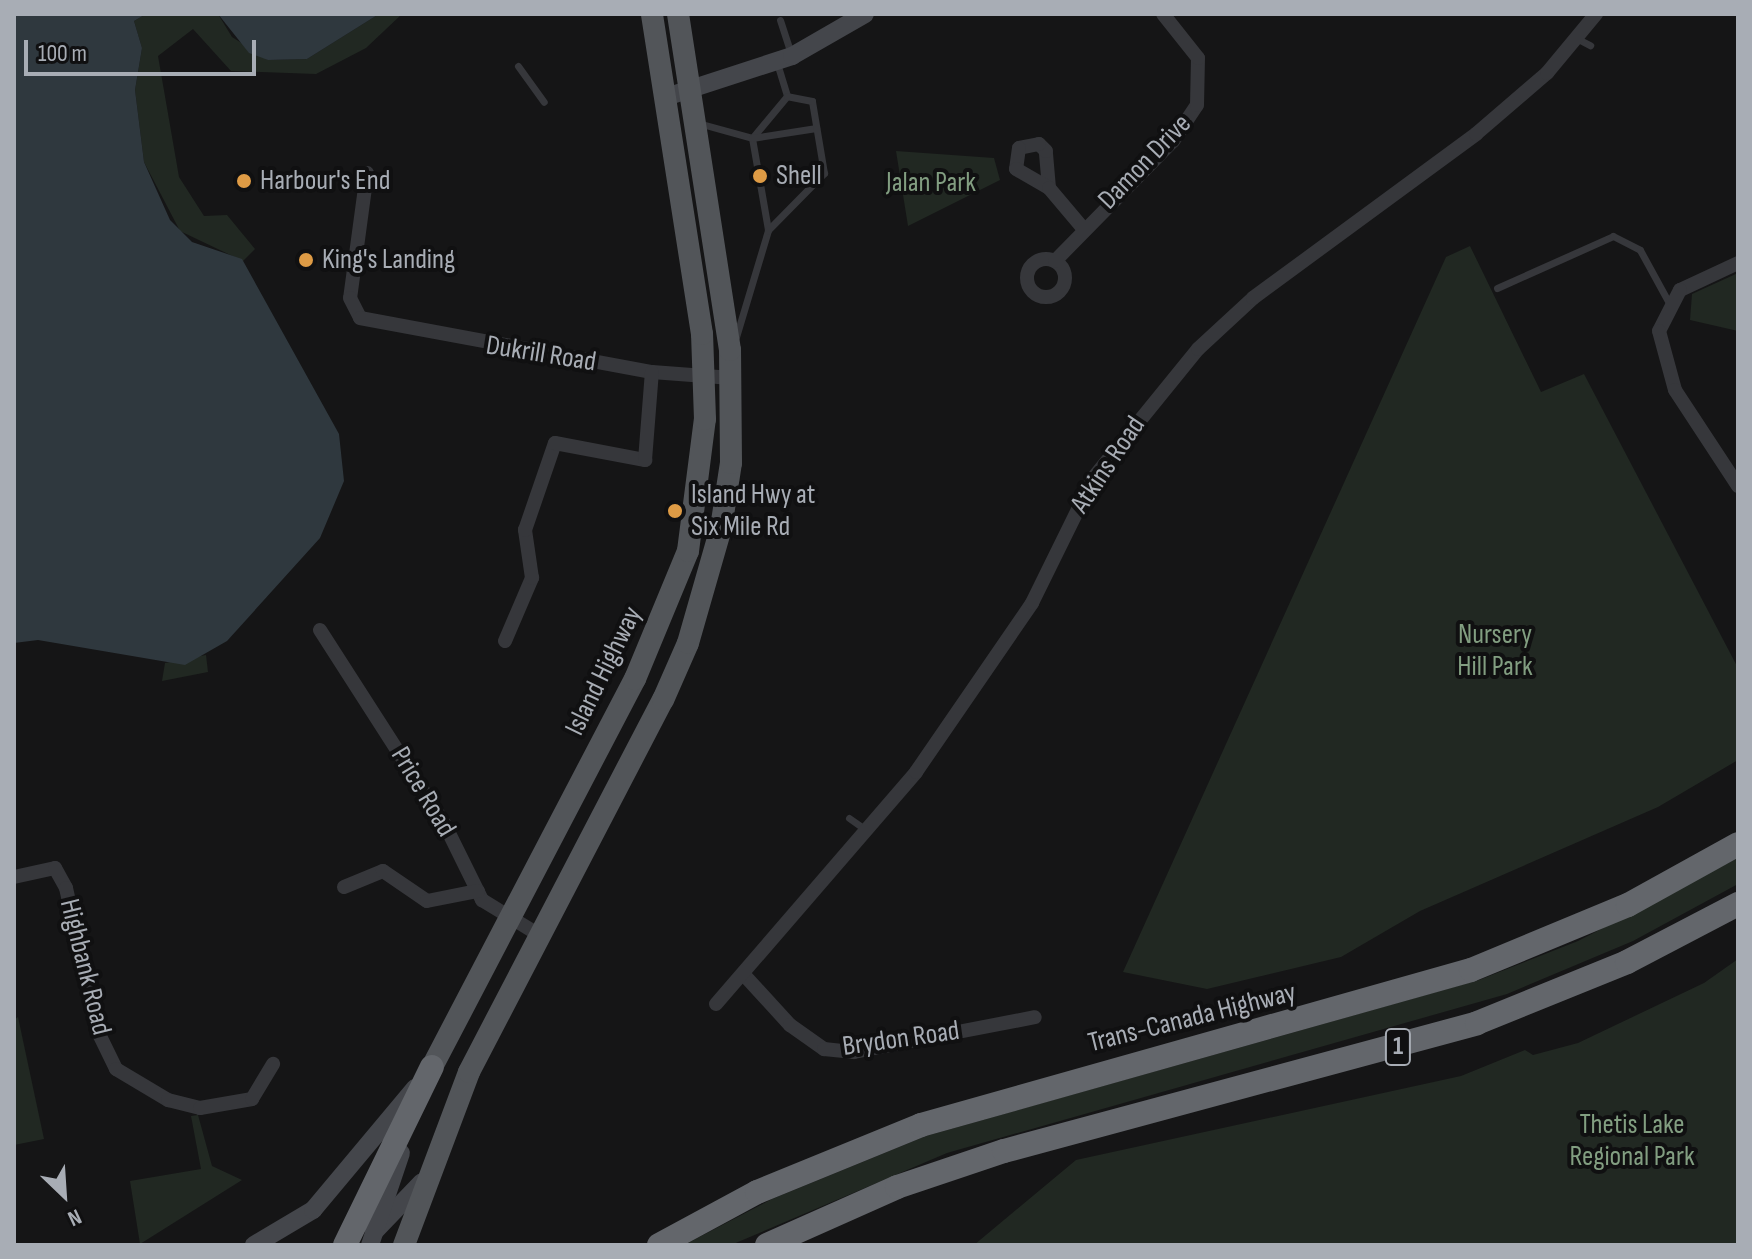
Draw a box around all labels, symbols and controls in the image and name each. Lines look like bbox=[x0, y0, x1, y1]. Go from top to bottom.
scale bar bbox=[28, 24, 260, 74]
text: 100 m bbox=[38, 39, 87, 68]
street label: Damon Drive bbox=[1091, 107, 1199, 217]
place label: Shell bbox=[776, 159, 822, 193]
place label: Harbour's End bbox=[260, 164, 390, 198]
park label: Jalan Park bbox=[886, 166, 976, 200]
marker: Shell bbox=[751, 167, 769, 185]
marker: Harbour's End bbox=[235, 172, 253, 190]
place label: King's Landing bbox=[322, 243, 455, 277]
marker: King's Landing bbox=[297, 251, 315, 269]
street label: Dukrill Road bbox=[484, 329, 598, 379]
street label: Atkins Road bbox=[1063, 410, 1153, 520]
place label: Island Hwy at Six Mile Rd bbox=[691, 478, 815, 544]
marker: Island Hwy at Six Mile Rd bbox=[666, 502, 684, 520]
street label: Island Highway bbox=[558, 601, 650, 741]
park label: Nursery Hill Park bbox=[1457, 618, 1533, 684]
street label: Price Road bbox=[383, 741, 463, 843]
street label: Highbank Road bbox=[52, 896, 118, 1038]
street label: Trans-Canada Highway bbox=[1085, 976, 1299, 1060]
street label: Brydon Road bbox=[840, 1014, 962, 1064]
road number: 1 bbox=[1384, 1025, 1412, 1069]
park label: Thetis Lake Regional Park bbox=[1569, 1108, 1695, 1174]
north arrow bbox=[24, 1155, 104, 1235]
text: N bbox=[63, 1202, 85, 1232]

